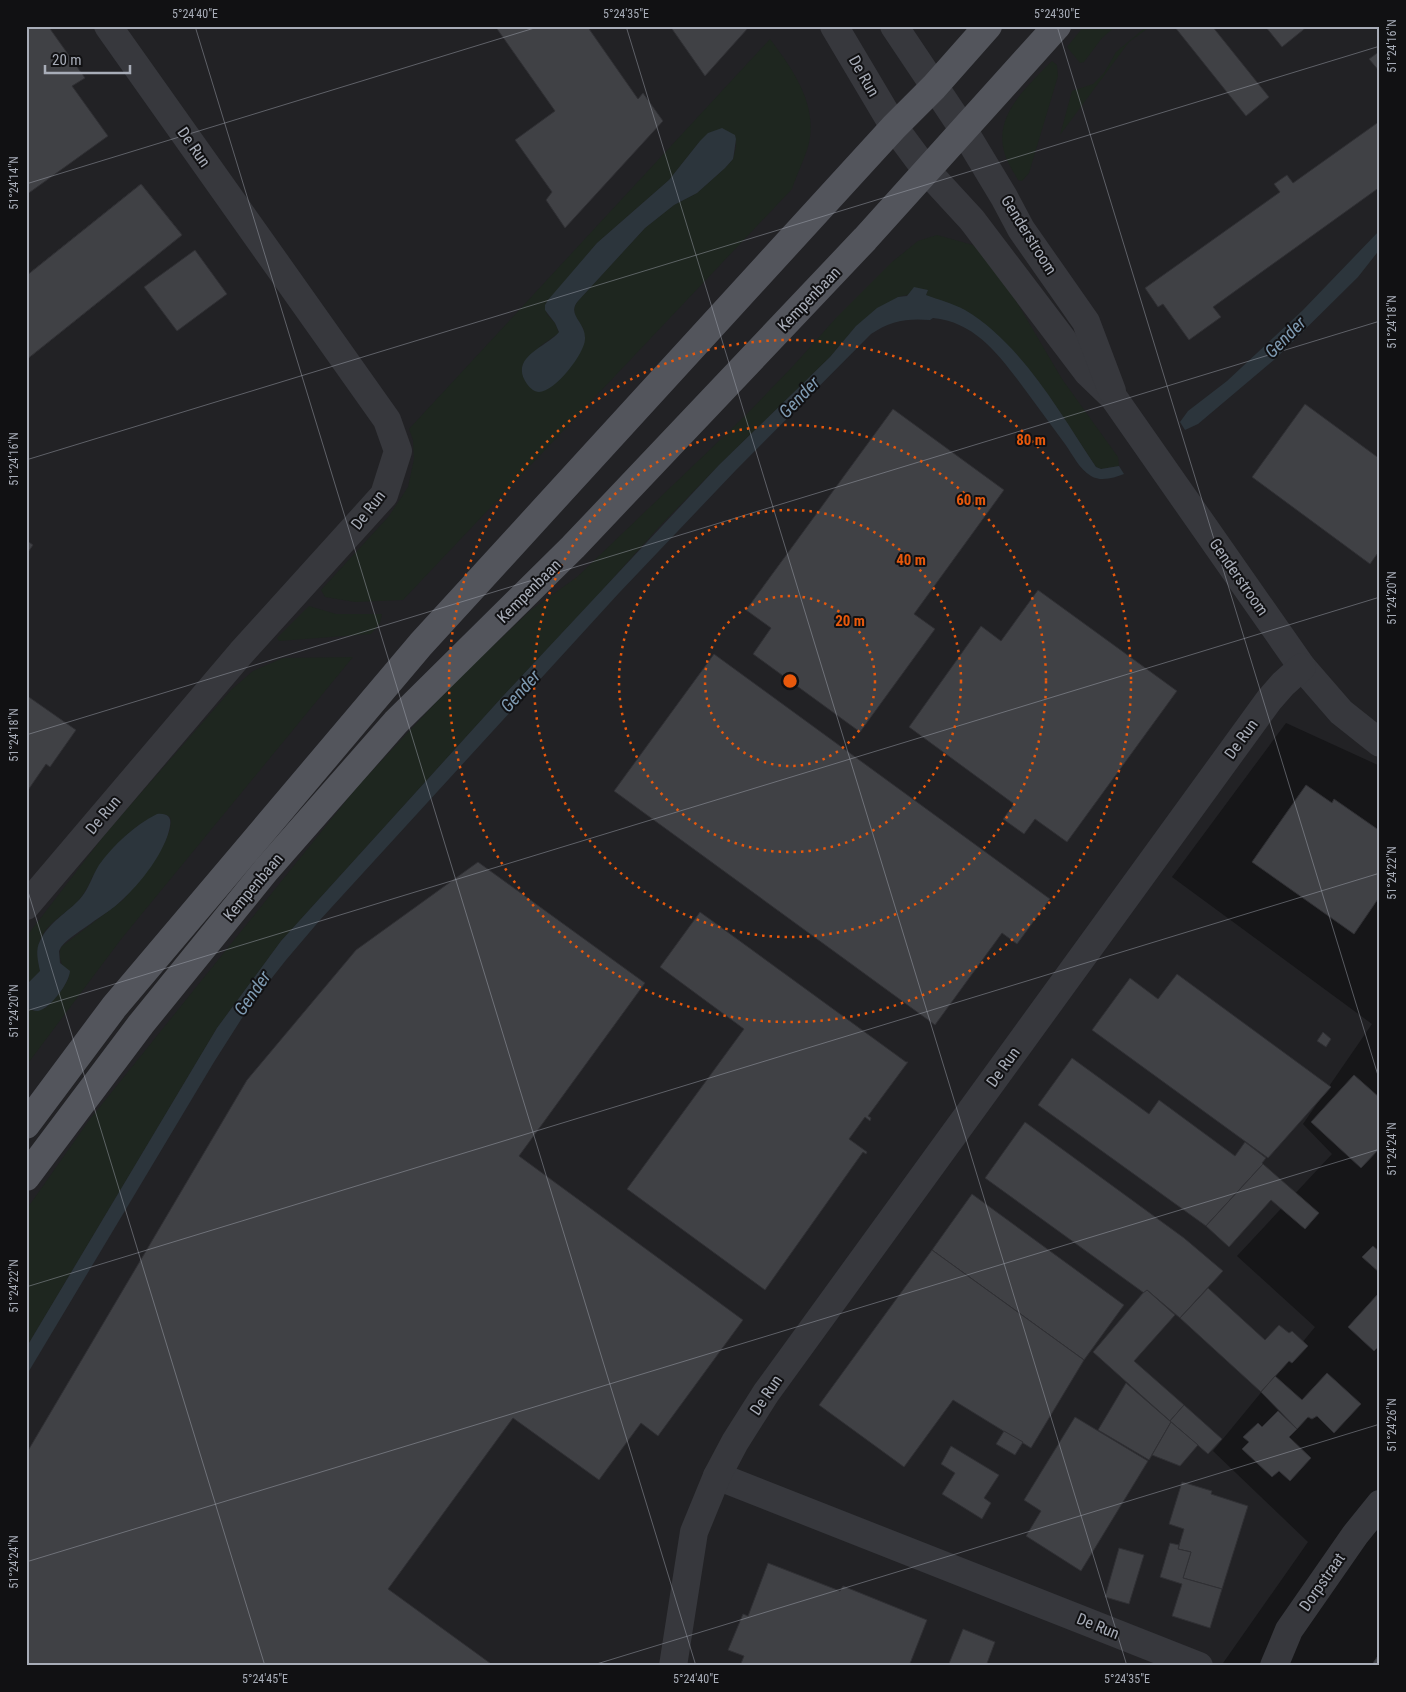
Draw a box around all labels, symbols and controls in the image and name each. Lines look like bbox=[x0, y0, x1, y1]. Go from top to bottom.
text: 5°24'40"E bbox=[172, 7, 218, 21]
text: 5°24'35"E bbox=[603, 7, 649, 21]
text: 5°24'30"E bbox=[1034, 7, 1080, 21]
text: 51°24'16"N bbox=[1385, 19, 1399, 73]
scale bar bbox=[45, 42, 130, 74]
text: 20 m bbox=[52, 51, 82, 69]
street label: De Run bbox=[845, 52, 883, 100]
street label: De Run bbox=[174, 123, 214, 171]
text: 51°24'14"N bbox=[7, 156, 21, 210]
street label: Genderstroom bbox=[997, 192, 1061, 278]
street label: Kempenbaan bbox=[774, 263, 844, 335]
text: 51°24'18"N bbox=[1385, 295, 1399, 349]
water label: Gender bbox=[1260, 312, 1310, 362]
water label: Gender bbox=[774, 372, 824, 422]
text: 80 m bbox=[1016, 431, 1046, 449]
text: 51°24'16"N bbox=[7, 432, 21, 486]
street label: De Run bbox=[347, 487, 389, 533]
text: 60 m bbox=[956, 491, 986, 509]
street label: Genderstroom bbox=[1205, 535, 1273, 619]
text: 40 m bbox=[896, 551, 926, 569]
street label: Kempenbaan bbox=[493, 555, 565, 627]
text: 51°24'20"N bbox=[1385, 571, 1399, 625]
text: 20 m bbox=[835, 612, 865, 630]
water label: Gender bbox=[496, 665, 545, 716]
centre of rings bbox=[781, 672, 799, 690]
text: 51°24'18"N bbox=[7, 708, 21, 762]
street label: De Run bbox=[1220, 716, 1262, 762]
street label: De Run bbox=[81, 792, 125, 838]
text: 51°24'22"N bbox=[1385, 846, 1399, 900]
street label: Kempenbaan bbox=[219, 849, 287, 925]
water label: Gender bbox=[229, 966, 275, 1019]
text: 51°24'20"N bbox=[7, 984, 21, 1038]
street label: De Run bbox=[982, 1044, 1024, 1090]
text: 51°24'24"N bbox=[1385, 1122, 1399, 1176]
text: 51°24'22"N bbox=[7, 1259, 21, 1313]
street label: De Run bbox=[746, 1371, 786, 1419]
text: 51°24'26"N bbox=[1385, 1398, 1399, 1452]
text: 51°24'24"N bbox=[7, 1535, 21, 1589]
street label: Dorpstraat bbox=[1295, 1549, 1349, 1615]
street label: De Run bbox=[1074, 1609, 1122, 1643]
text: 5°24'45"E bbox=[242, 1672, 288, 1686]
text: 5°24'40"E bbox=[673, 1672, 719, 1686]
text: 5°24'35"E bbox=[1104, 1672, 1150, 1686]

